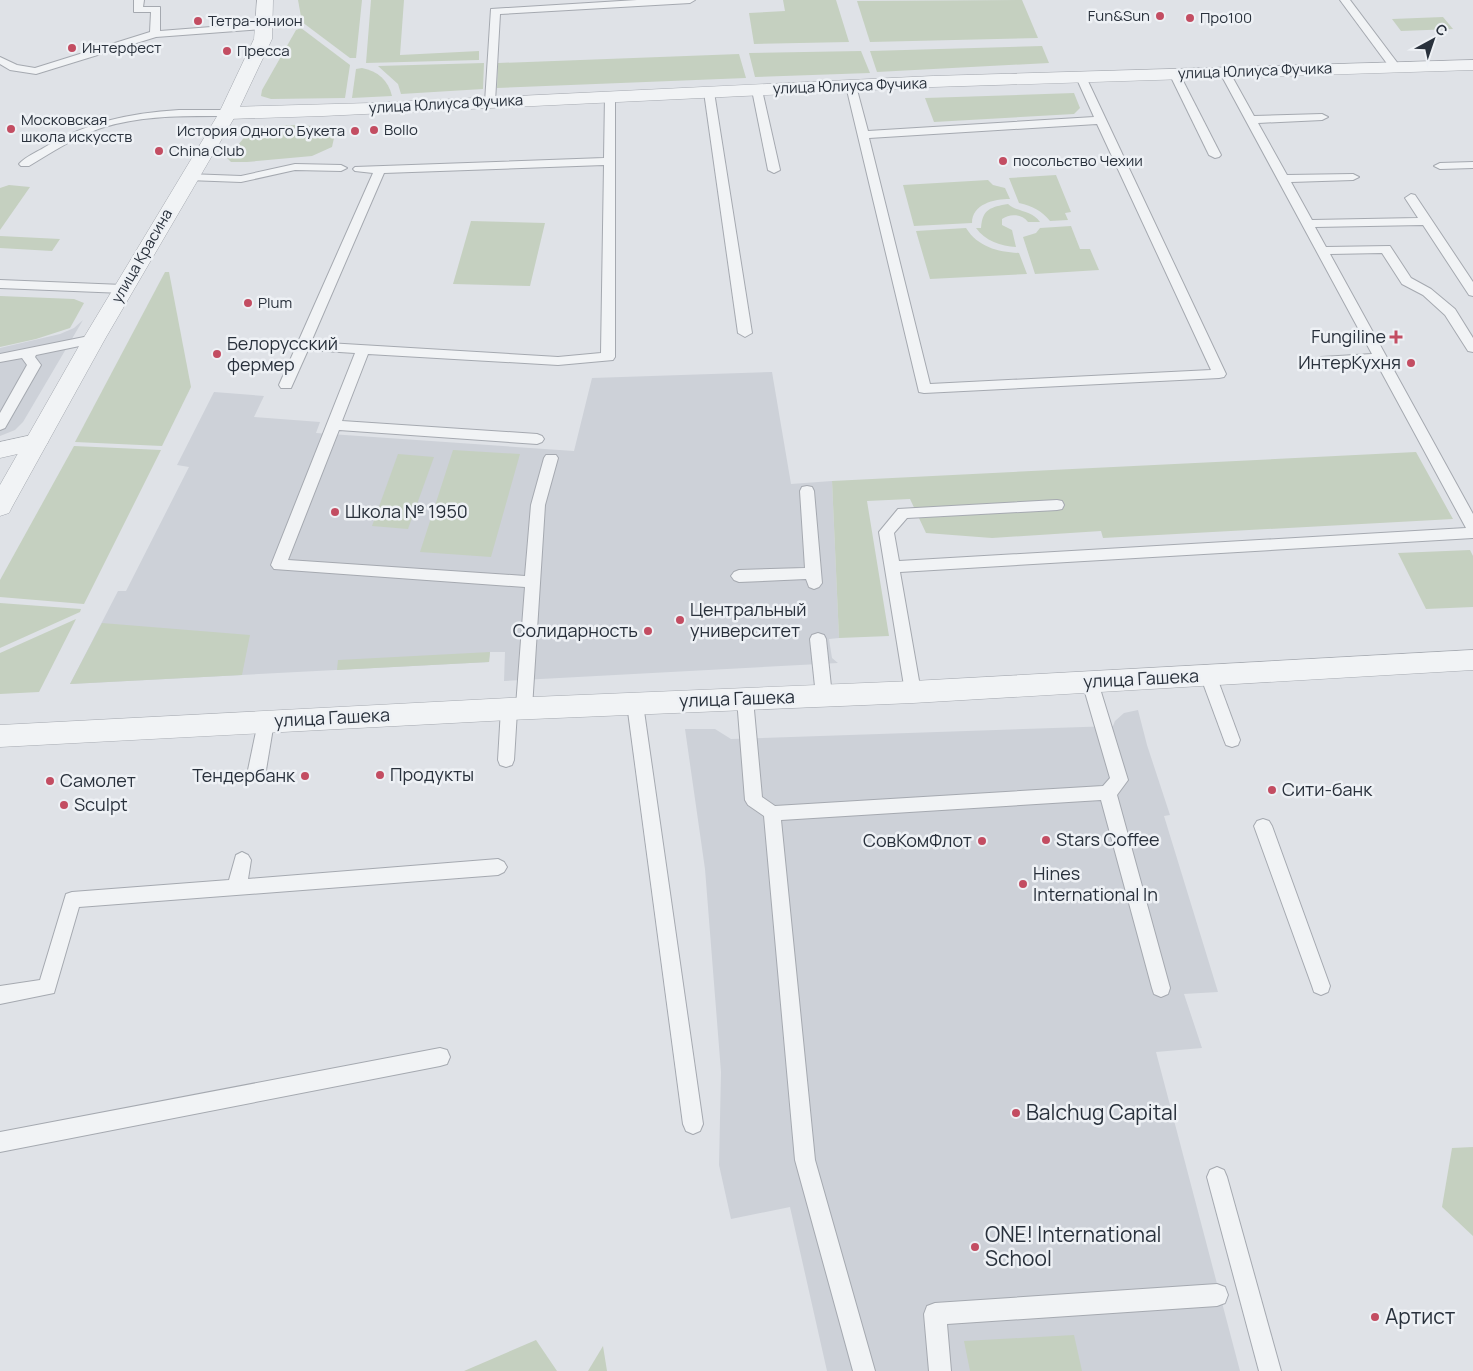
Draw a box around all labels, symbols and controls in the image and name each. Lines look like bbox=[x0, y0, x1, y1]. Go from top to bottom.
place label: Fun&Sun bbox=[1088, 5, 1150, 26]
place label: Про100 bbox=[1200, 7, 1252, 28]
place label: Тетра-юнион bbox=[208, 10, 303, 31]
marker: Fun&Sun bbox=[1154, 10, 1166, 22]
marker: Про100 bbox=[1184, 12, 1196, 24]
marker: Тетра-юнион bbox=[192, 15, 204, 27]
north arrow bbox=[1408, 15, 1458, 65]
text: С bbox=[1432, 19, 1452, 40]
place label: Интерфест bbox=[82, 37, 162, 58]
place label: Пресса bbox=[237, 40, 290, 61]
marker: Интерфест bbox=[66, 42, 78, 54]
marker: Пресса bbox=[221, 45, 233, 57]
street label: улица Юлиуса Фучика bbox=[1177, 57, 1333, 84]
street label: улица Юлиуса Фучика bbox=[772, 72, 928, 99]
street label: улица Юлиуса Фучика bbox=[368, 89, 524, 118]
place label: Московская школа искусств bbox=[21, 109, 132, 147]
place label: Bollo bbox=[384, 119, 418, 140]
place label: История Одного Букета bbox=[177, 120, 345, 141]
marker: Московская школа искусств bbox=[5, 123, 17, 135]
marker: Bollo bbox=[368, 124, 380, 136]
marker: История Одного Букета bbox=[349, 125, 361, 137]
place label: China Club bbox=[169, 140, 245, 161]
marker: China Club bbox=[153, 145, 165, 157]
place label: посольство Чехии bbox=[1013, 150, 1143, 171]
marker: посольство Чехии bbox=[997, 155, 1009, 167]
street label: улица Красина bbox=[106, 205, 177, 307]
place label: Plum bbox=[258, 292, 292, 313]
marker: Plum bbox=[242, 297, 254, 309]
place label: Fungiline bbox=[1311, 324, 1386, 348]
place label: Белорусский фермер bbox=[227, 331, 338, 376]
marker: Fungiline bbox=[1390, 331, 1402, 343]
marker: Белорусский фермер bbox=[211, 348, 223, 360]
place label: ИнтерКухня bbox=[1298, 350, 1401, 374]
marker: ИнтерКухня bbox=[1405, 357, 1417, 369]
place label: Школа № 1950 bbox=[345, 499, 468, 523]
marker: Школа № 1950 bbox=[329, 506, 341, 518]
place label: Центральный университет bbox=[690, 597, 806, 642]
marker: Центральный университет bbox=[674, 614, 686, 626]
place label: Солидарность bbox=[513, 618, 638, 642]
marker: Солидарность bbox=[642, 625, 654, 637]
street label: улица Гашека bbox=[1082, 663, 1199, 693]
street label: улица Гашека bbox=[679, 684, 795, 712]
street label: улица Гашека bbox=[273, 702, 390, 732]
place label: Продукты bbox=[390, 762, 474, 786]
place label: Тендербанк bbox=[192, 763, 296, 787]
place label: Самолет bbox=[60, 768, 136, 792]
marker: Продукты bbox=[374, 769, 386, 781]
marker: Тендербанк bbox=[299, 770, 311, 782]
marker: Самолет bbox=[44, 775, 56, 787]
place label: Сити-банк bbox=[1282, 777, 1373, 801]
marker: Сити-банк bbox=[1266, 784, 1278, 796]
place label: Sculpt bbox=[74, 792, 128, 816]
marker: Sculpt bbox=[58, 799, 70, 811]
place label: Stars Coffee bbox=[1056, 827, 1160, 851]
place label: СовКомФлот bbox=[863, 828, 972, 852]
marker: Stars Coffee bbox=[1040, 834, 1052, 846]
marker: СовКомФлот bbox=[976, 835, 988, 847]
place label: Hines International In bbox=[1033, 861, 1158, 906]
marker: Hines International In bbox=[1017, 878, 1029, 890]
place label: Balchug Capital bbox=[1026, 1098, 1178, 1126]
marker: Balchug Capital bbox=[1010, 1107, 1022, 1119]
place label: ONE! International School bbox=[985, 1220, 1161, 1272]
marker: ONE! International School bbox=[969, 1241, 981, 1253]
place label: Артист bbox=[1385, 1302, 1456, 1330]
marker: Артист bbox=[1369, 1311, 1381, 1323]

